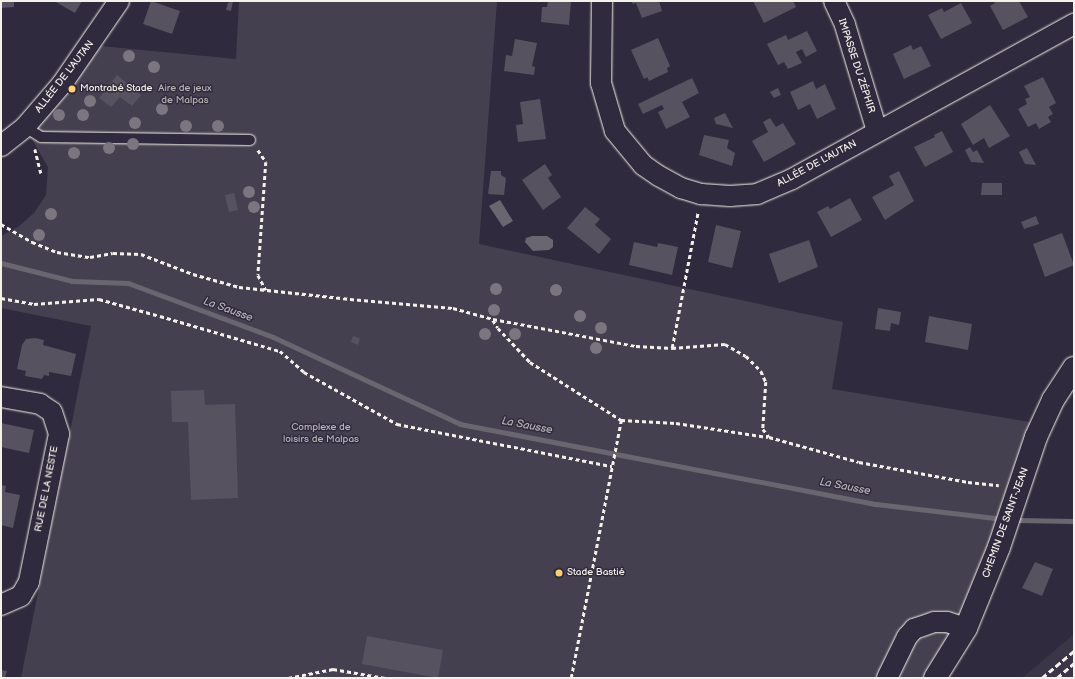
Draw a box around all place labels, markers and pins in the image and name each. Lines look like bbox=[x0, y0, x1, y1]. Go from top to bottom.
place label: Montrabé Stade bbox=[80, 83, 153, 95]
marker: Montrabé Stade bbox=[67, 84, 77, 94]
place label: Stade Bastié bbox=[567, 567, 625, 579]
marker: Stade Bastié bbox=[554, 568, 564, 578]

